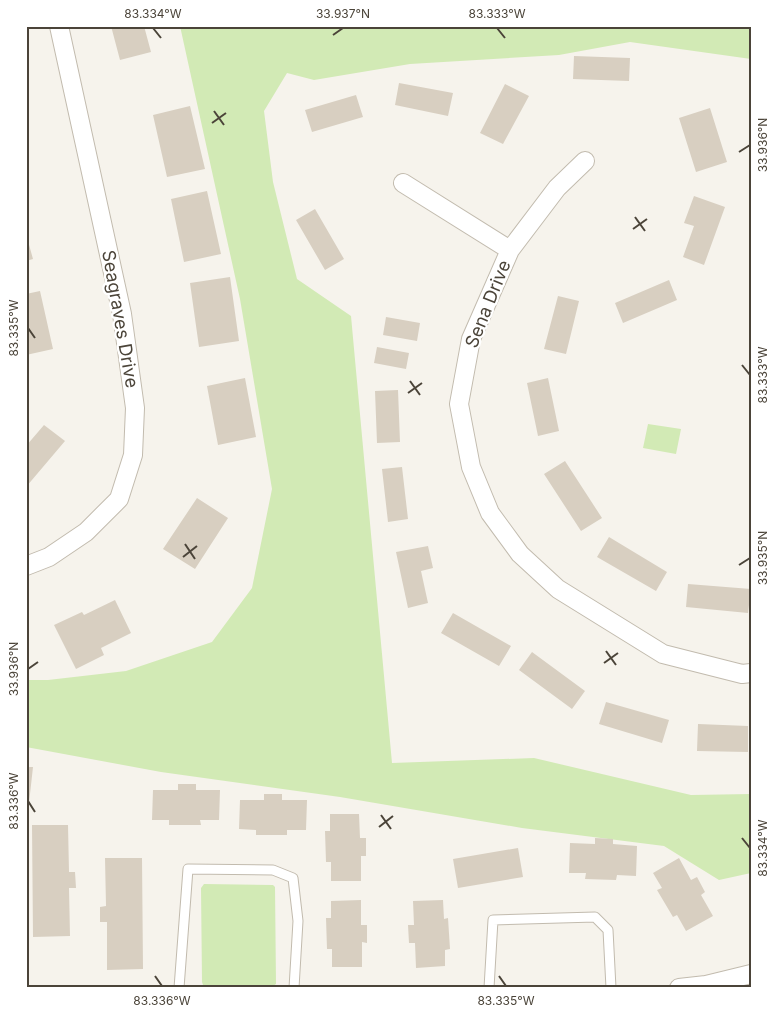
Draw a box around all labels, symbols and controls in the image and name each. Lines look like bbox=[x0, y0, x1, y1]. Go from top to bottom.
text: 83.334°W bbox=[124, 6, 182, 21]
text: 33.937°N bbox=[316, 6, 370, 21]
text: 83.333°W bbox=[468, 6, 526, 21]
text: 33.936°N bbox=[755, 118, 770, 172]
street label: Seagraves Drive bbox=[98, 248, 143, 389]
street label: Sena Drive bbox=[460, 257, 515, 351]
text: 83.335°W bbox=[6, 299, 21, 357]
text: 83.333°W bbox=[755, 346, 770, 404]
text: 33.935°N bbox=[755, 531, 770, 585]
text: 33.936°N bbox=[6, 642, 21, 696]
text: 83.336°W bbox=[6, 772, 21, 830]
text: 83.334°W bbox=[755, 819, 770, 877]
text: 83.336°W bbox=[133, 993, 191, 1008]
text: 83.335°W bbox=[477, 993, 535, 1008]

